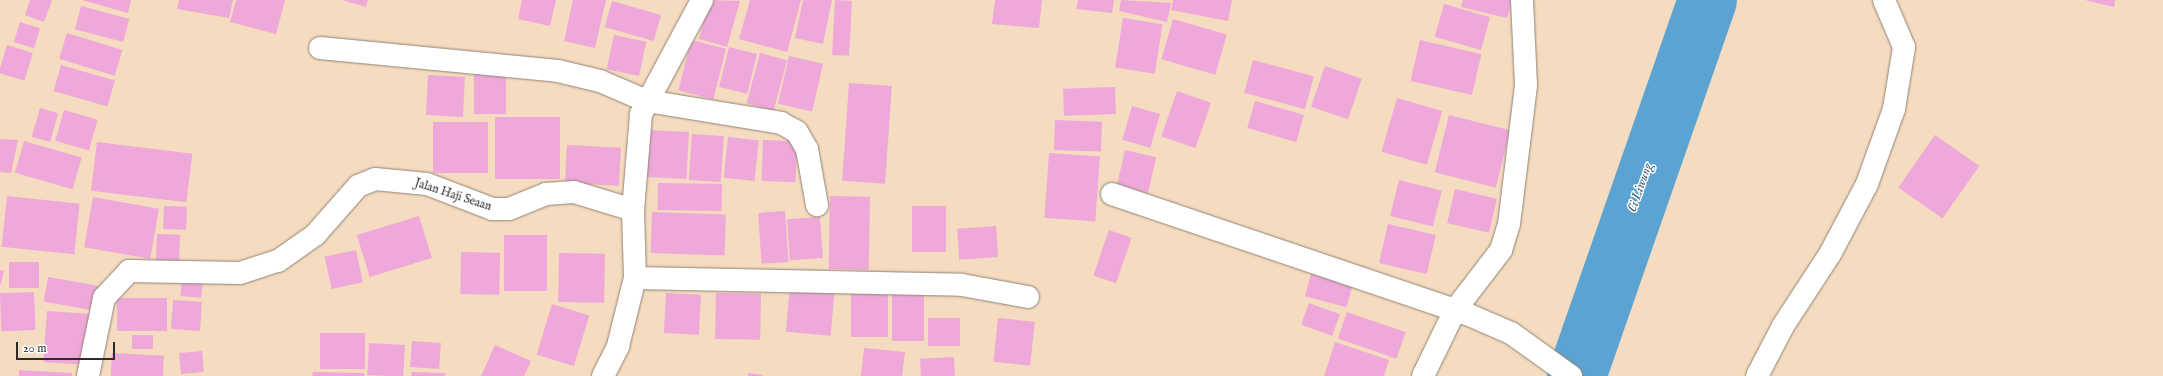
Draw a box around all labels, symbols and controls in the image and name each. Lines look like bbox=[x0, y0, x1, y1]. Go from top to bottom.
water label: Ci Liwung bbox=[1625, 162, 1657, 214]
street label: Jalan Haji Seaan bbox=[413, 176, 493, 214]
scale bar bbox=[18, 334, 117, 360]
text: 20 m bbox=[23, 341, 46, 356]

